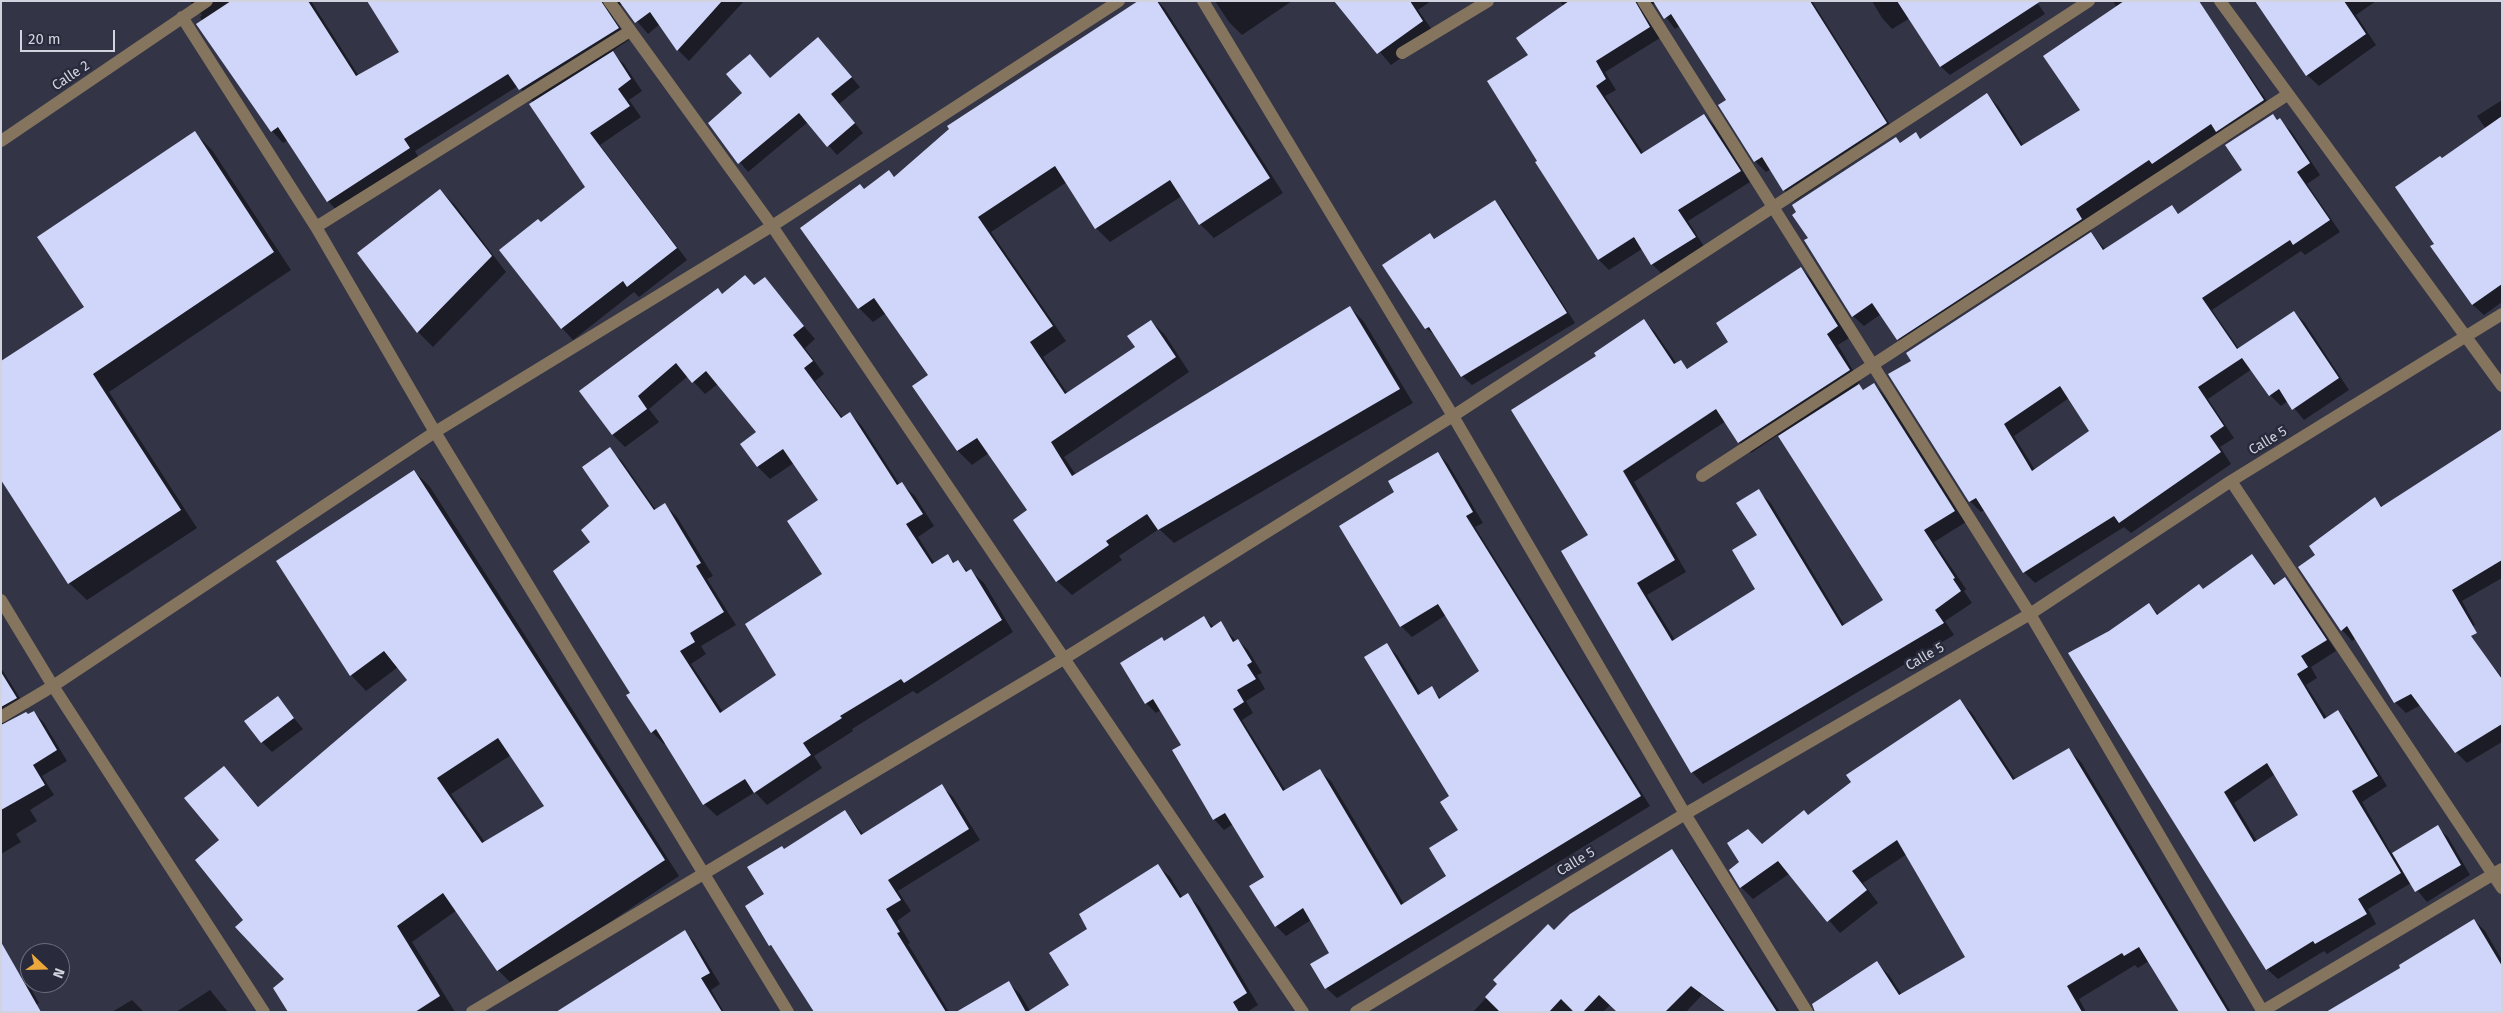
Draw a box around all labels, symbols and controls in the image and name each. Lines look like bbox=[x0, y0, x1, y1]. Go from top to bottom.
scale bar bbox=[22, 20, 118, 52]
text: 20 m bbox=[28, 30, 61, 48]
street label: Calle 2 bbox=[49, 57, 93, 95]
street label: Calle 5 bbox=[2246, 423, 2290, 459]
street label: Calle 5 bbox=[1903, 639, 1947, 675]
street label: Calle 5 bbox=[1554, 844, 1598, 880]
north arrow bbox=[20, 943, 70, 993]
text: N bbox=[49, 966, 68, 981]

